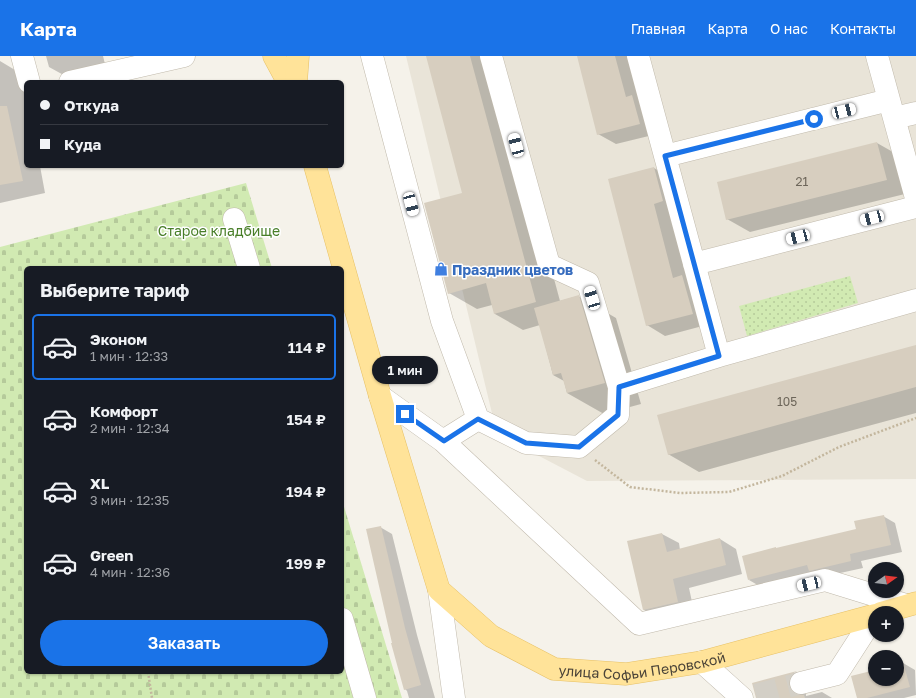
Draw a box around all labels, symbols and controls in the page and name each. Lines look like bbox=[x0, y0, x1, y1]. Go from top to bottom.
text: Карта bbox=[20, 17, 77, 40]
text: Главная bbox=[631, 20, 685, 37]
text: Карта bbox=[707, 20, 748, 37]
text: О нас bbox=[770, 20, 808, 37]
text: Контакты bbox=[830, 20, 896, 37]
text: Откуда bbox=[64, 96, 119, 114]
car bbox=[831, 102, 857, 120]
route start bbox=[805, 110, 823, 128]
car bbox=[507, 132, 525, 158]
text: Куда bbox=[64, 135, 101, 153]
house number: 21 bbox=[796, 174, 809, 189]
car bbox=[402, 191, 420, 217]
car bbox=[859, 209, 885, 227]
park label: Старое кладбище bbox=[158, 222, 280, 239]
car bbox=[785, 228, 811, 246]
shop icon: Праздник цветов bbox=[433, 261, 449, 277]
place label: Праздник цветов bbox=[452, 261, 573, 278]
text: Выберите тариф bbox=[40, 279, 189, 301]
car bbox=[583, 285, 601, 311]
icon: car bbox=[42, 329, 78, 365]
text: Эконом bbox=[90, 330, 147, 348]
text: 114 ₽ bbox=[288, 338, 326, 356]
text: 1 мин · 12:33 bbox=[90, 348, 168, 364]
callout: 1 мин bbox=[372, 356, 438, 384]
text: 1 мин bbox=[387, 362, 423, 378]
house number: 105 bbox=[777, 394, 797, 409]
icon: car bbox=[42, 401, 78, 437]
text: Комфорт bbox=[90, 402, 158, 420]
route end bbox=[396, 405, 414, 423]
text: 154 ₽ bbox=[286, 410, 326, 428]
text: 2 мин · 12:34 bbox=[90, 420, 170, 436]
icon: car bbox=[42, 473, 78, 509]
text: XL bbox=[90, 474, 109, 492]
text: 194 ₽ bbox=[286, 482, 326, 500]
text: 3 мин · 12:35 bbox=[90, 492, 169, 508]
icon: car bbox=[42, 545, 78, 581]
text: Green bbox=[90, 546, 133, 564]
text: 199 ₽ bbox=[286, 554, 326, 572]
north arrow bbox=[868, 562, 904, 598]
map controls bbox=[868, 562, 904, 686]
text: 4 мин · 12:36 bbox=[90, 564, 170, 580]
car bbox=[796, 575, 822, 593]
button: + bbox=[868, 606, 904, 642]
button: Заказать bbox=[40, 620, 328, 666]
street label: улица Софьи Перовской bbox=[558, 648, 727, 683]
button: − bbox=[868, 650, 904, 686]

